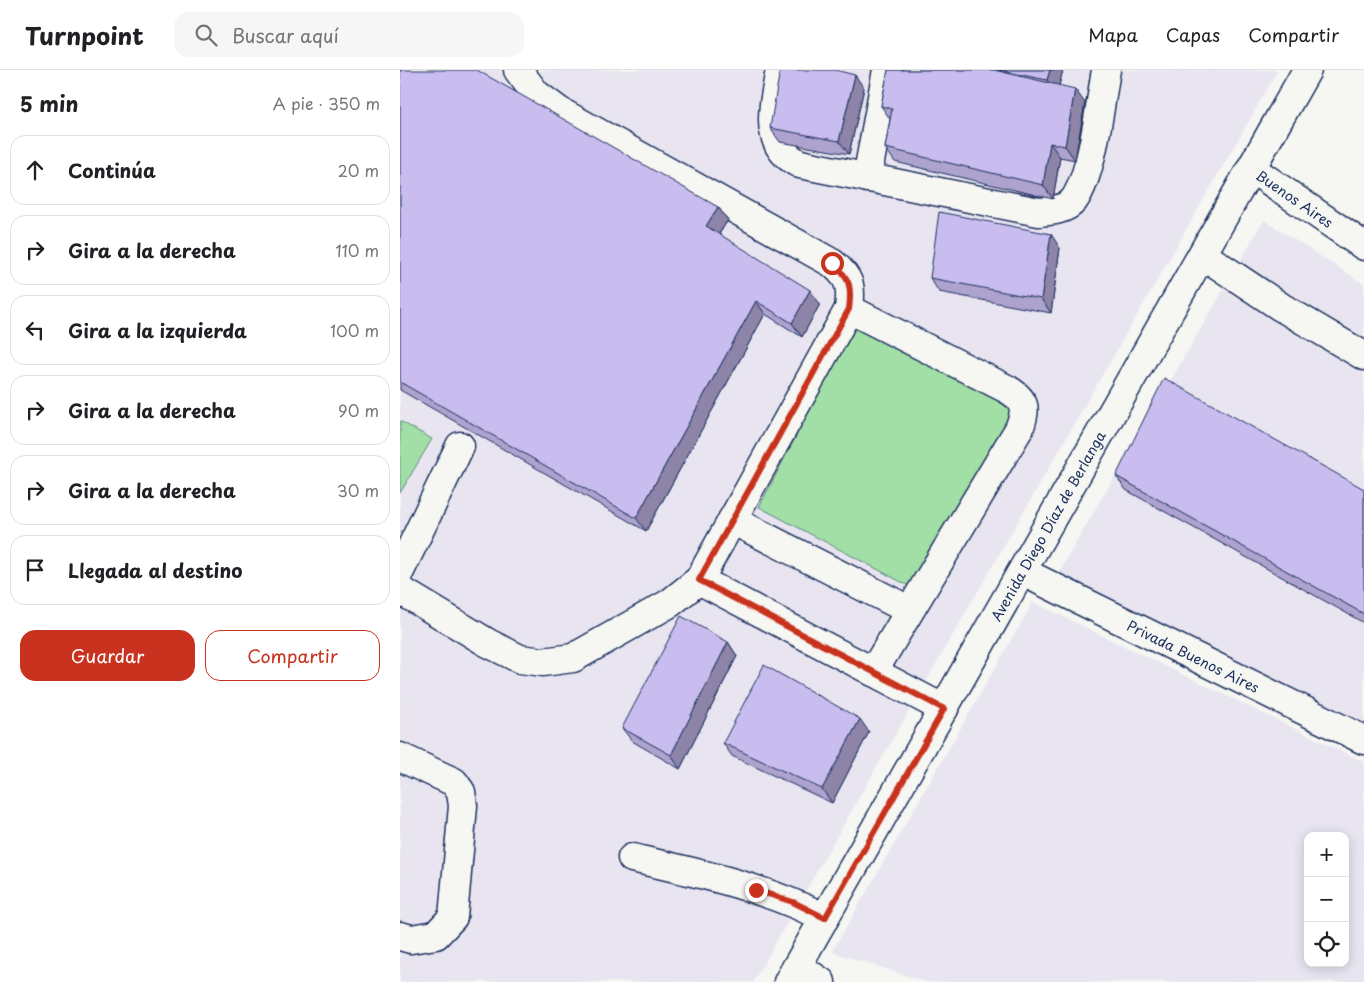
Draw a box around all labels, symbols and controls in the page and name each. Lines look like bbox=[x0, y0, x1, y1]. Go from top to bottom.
search box bbox=[174, 12, 524, 57]
text: Turnpoint bbox=[25, 17, 144, 53]
icon: search bbox=[192, 21, 220, 49]
text: Buscar aquí bbox=[232, 21, 339, 49]
text: Mapa bbox=[1088, 21, 1138, 48]
text: Capas bbox=[1166, 21, 1220, 48]
text: Compartir bbox=[1248, 21, 1339, 48]
text: 5 min bbox=[20, 87, 78, 119]
text: A pie · 350 m bbox=[273, 91, 380, 115]
icon: ahead bbox=[21, 156, 49, 184]
text: Continúa bbox=[68, 156, 156, 184]
text: 20 m bbox=[338, 158, 379, 182]
street label: Buenos Aires bbox=[1252, 164, 1338, 232]
icon: right bbox=[21, 236, 49, 264]
text: Gira a la derecha bbox=[68, 236, 236, 264]
text: 110 m bbox=[336, 238, 379, 262]
route start bbox=[821, 252, 844, 275]
icon: left bbox=[21, 316, 49, 344]
text: Gira a la izquierda bbox=[68, 316, 247, 344]
text: 100 m bbox=[330, 318, 379, 342]
icon: right bbox=[21, 396, 49, 424]
text: Gira a la derecha bbox=[68, 396, 236, 424]
text: 90 m bbox=[338, 398, 379, 422]
street label: Avenida Diego Díaz de Berlanga bbox=[985, 426, 1110, 625]
icon: right bbox=[21, 476, 49, 504]
text: Gira a la derecha bbox=[68, 476, 236, 504]
text: 30 m bbox=[337, 478, 379, 502]
icon: arrive bbox=[21, 556, 49, 584]
text: Llegada al destino bbox=[68, 556, 242, 584]
street label: Privada Buenos Aires bbox=[1124, 615, 1263, 697]
button: Guardar bbox=[20, 630, 195, 681]
button: Compartir bbox=[205, 630, 380, 681]
map controls bbox=[1304, 832, 1349, 967]
button: + bbox=[1304, 832, 1349, 877]
button: − bbox=[1304, 877, 1349, 922]
route end bbox=[745, 879, 768, 902]
button: locate bbox=[1304, 922, 1349, 967]

